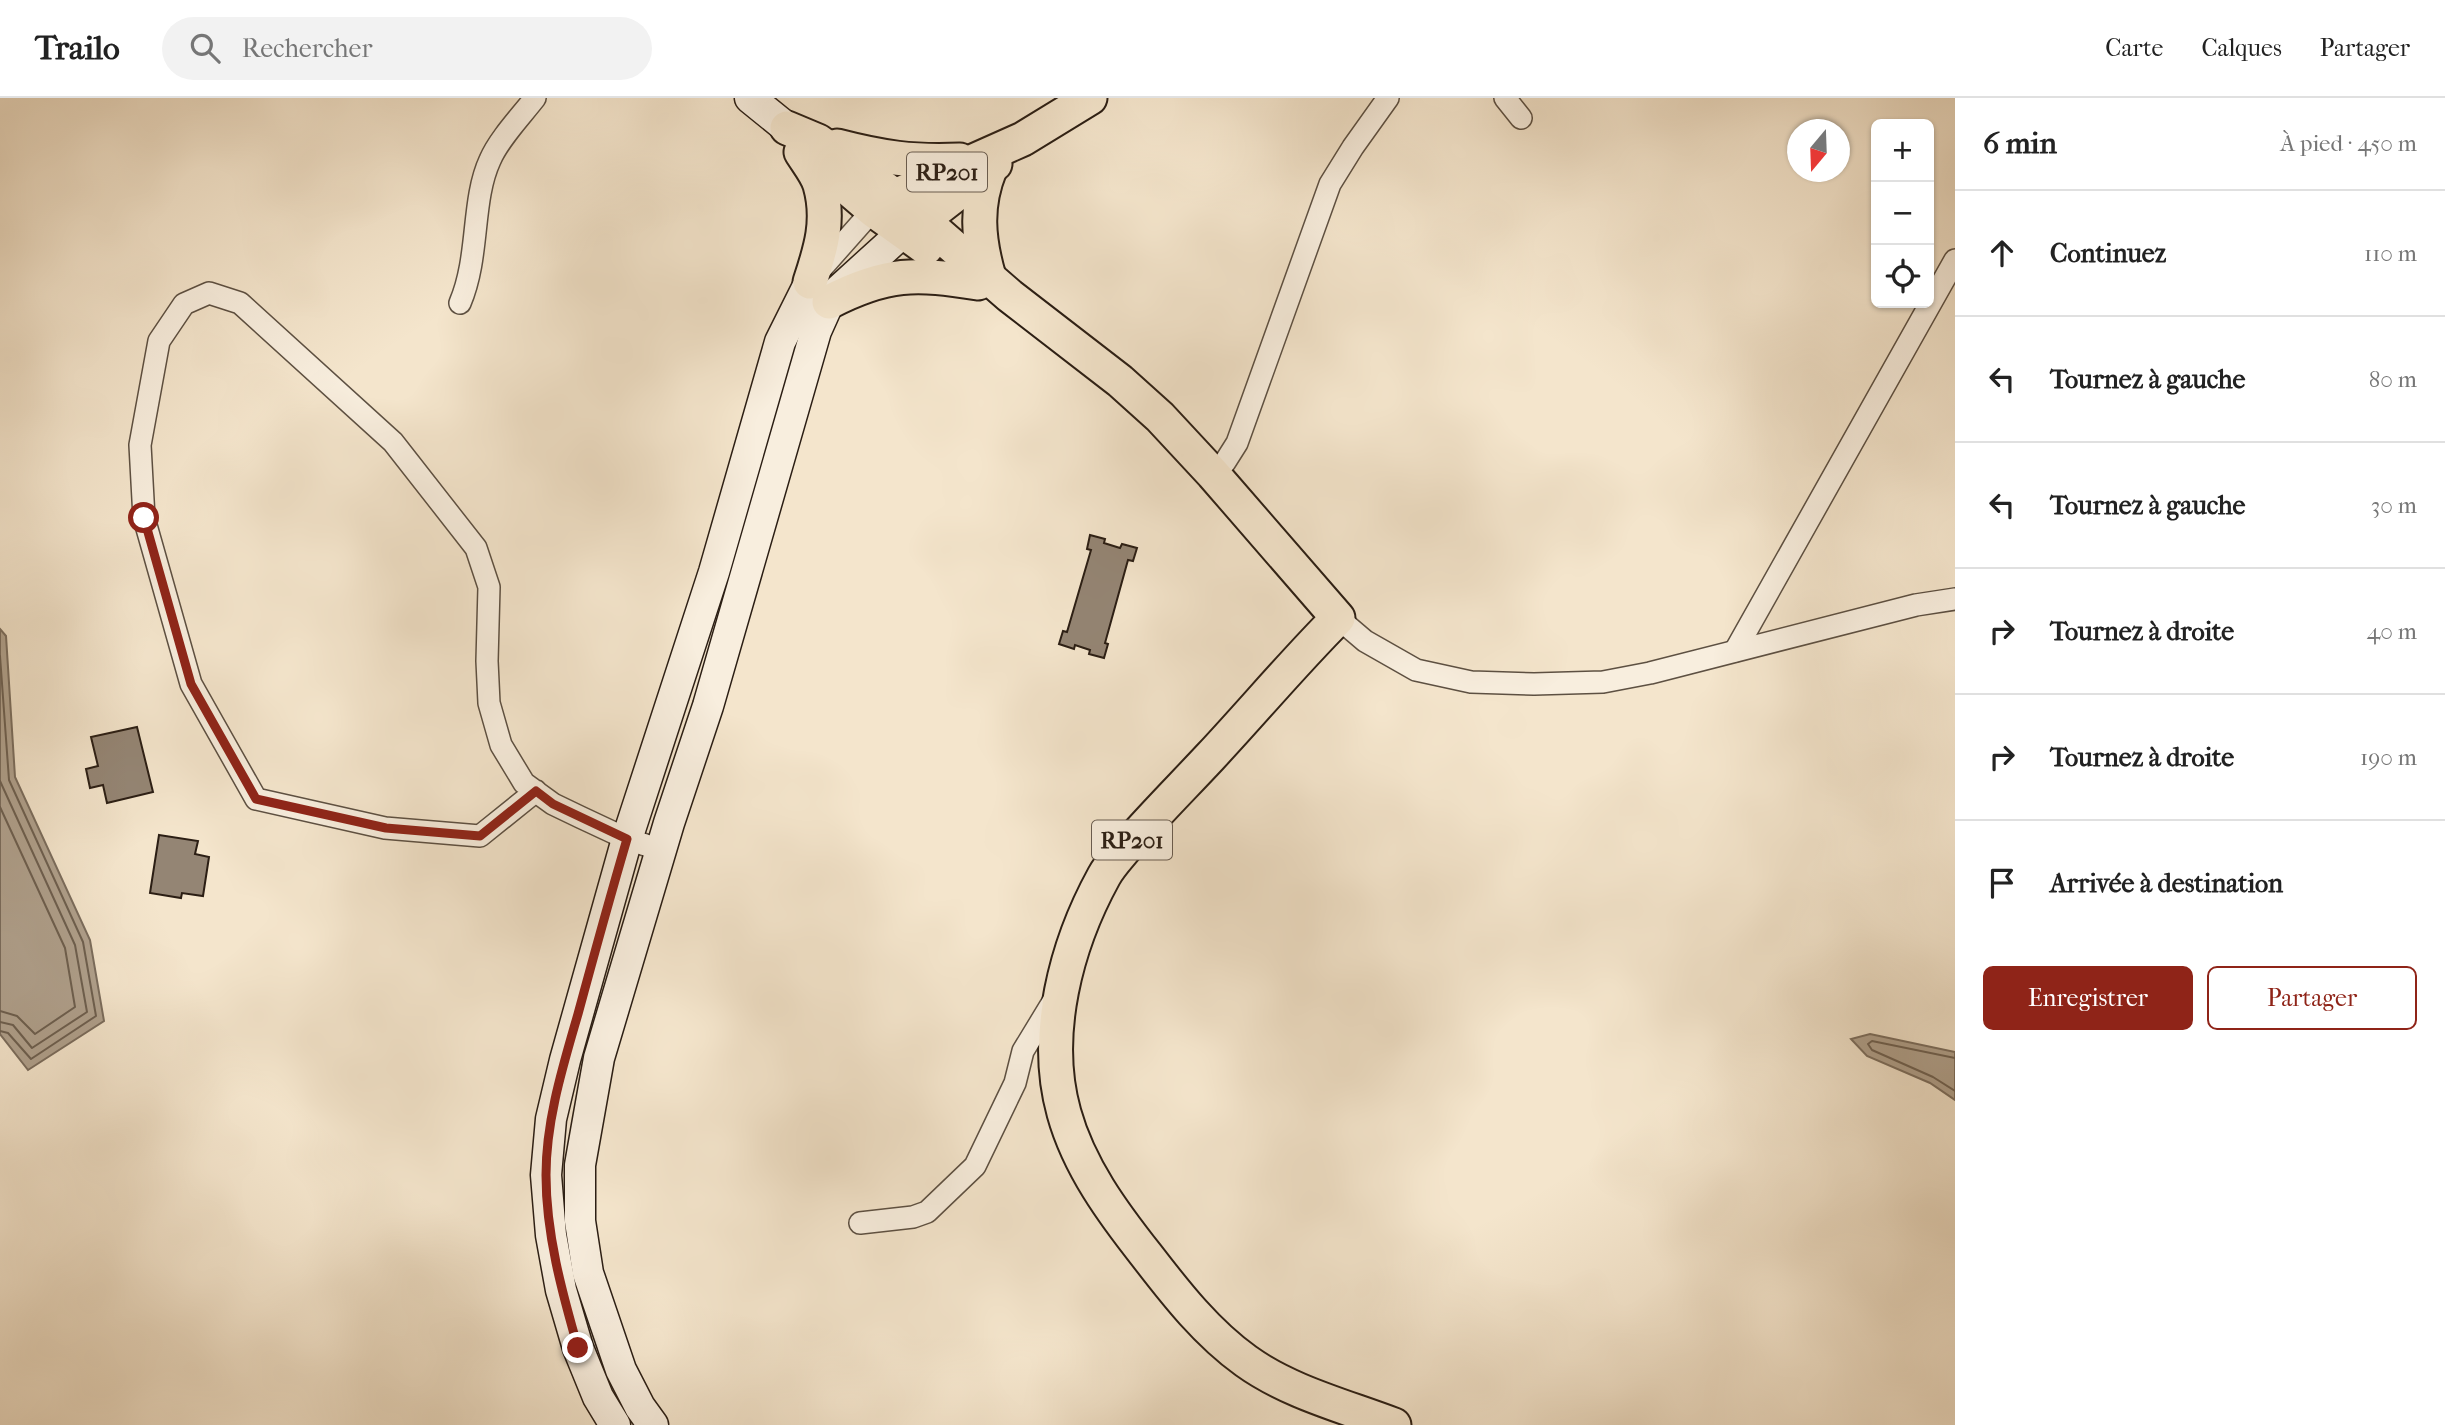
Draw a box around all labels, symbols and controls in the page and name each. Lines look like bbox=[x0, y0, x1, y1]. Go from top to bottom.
search box bbox=[162, 17, 652, 80]
text: Trailo bbox=[35, 29, 120, 68]
icon: search bbox=[186, 29, 224, 67]
text: Rechercher bbox=[242, 33, 372, 64]
text: Carte bbox=[2105, 34, 2163, 62]
text: Calques bbox=[2201, 34, 2282, 62]
text: Partager bbox=[2320, 34, 2410, 62]
north arrow bbox=[1787, 119, 1850, 182]
map controls bbox=[1871, 119, 1934, 308]
button: + bbox=[1871, 119, 1934, 182]
text: 6 min bbox=[1983, 126, 2057, 161]
text: À pied · 450 m bbox=[2280, 130, 2417, 157]
road number: RP201 bbox=[907, 152, 987, 192]
button: − bbox=[1871, 182, 1934, 245]
icon: ahead bbox=[1983, 234, 2021, 272]
text: Continuez bbox=[2050, 238, 2166, 269]
text: 110 m bbox=[2364, 240, 2417, 267]
button: locate bbox=[1871, 245, 1934, 308]
icon: left bbox=[1983, 360, 2021, 398]
text: Tournez à gauche bbox=[2050, 364, 2245, 395]
text: 80 m bbox=[2369, 366, 2417, 393]
icon: left bbox=[1983, 486, 2021, 524]
text: Tournez à gauche bbox=[2050, 490, 2245, 521]
text: 30 m bbox=[2371, 492, 2417, 519]
route start bbox=[128, 502, 159, 533]
icon: right bbox=[1983, 612, 2021, 650]
text: Tournez à droite bbox=[2050, 616, 2234, 647]
text: 40 m bbox=[2367, 618, 2417, 645]
icon: right bbox=[1983, 738, 2021, 776]
text: Tournez à droite bbox=[2050, 742, 2234, 773]
text: 190 m bbox=[2360, 744, 2417, 771]
road number: RP201 bbox=[1092, 820, 1172, 860]
icon: arrive bbox=[1983, 864, 2021, 902]
text: Arrivée à destination bbox=[2050, 868, 2283, 899]
button: Enregistrer bbox=[1983, 966, 2193, 1030]
button: Partager bbox=[2207, 966, 2417, 1030]
route end bbox=[562, 1332, 593, 1363]

